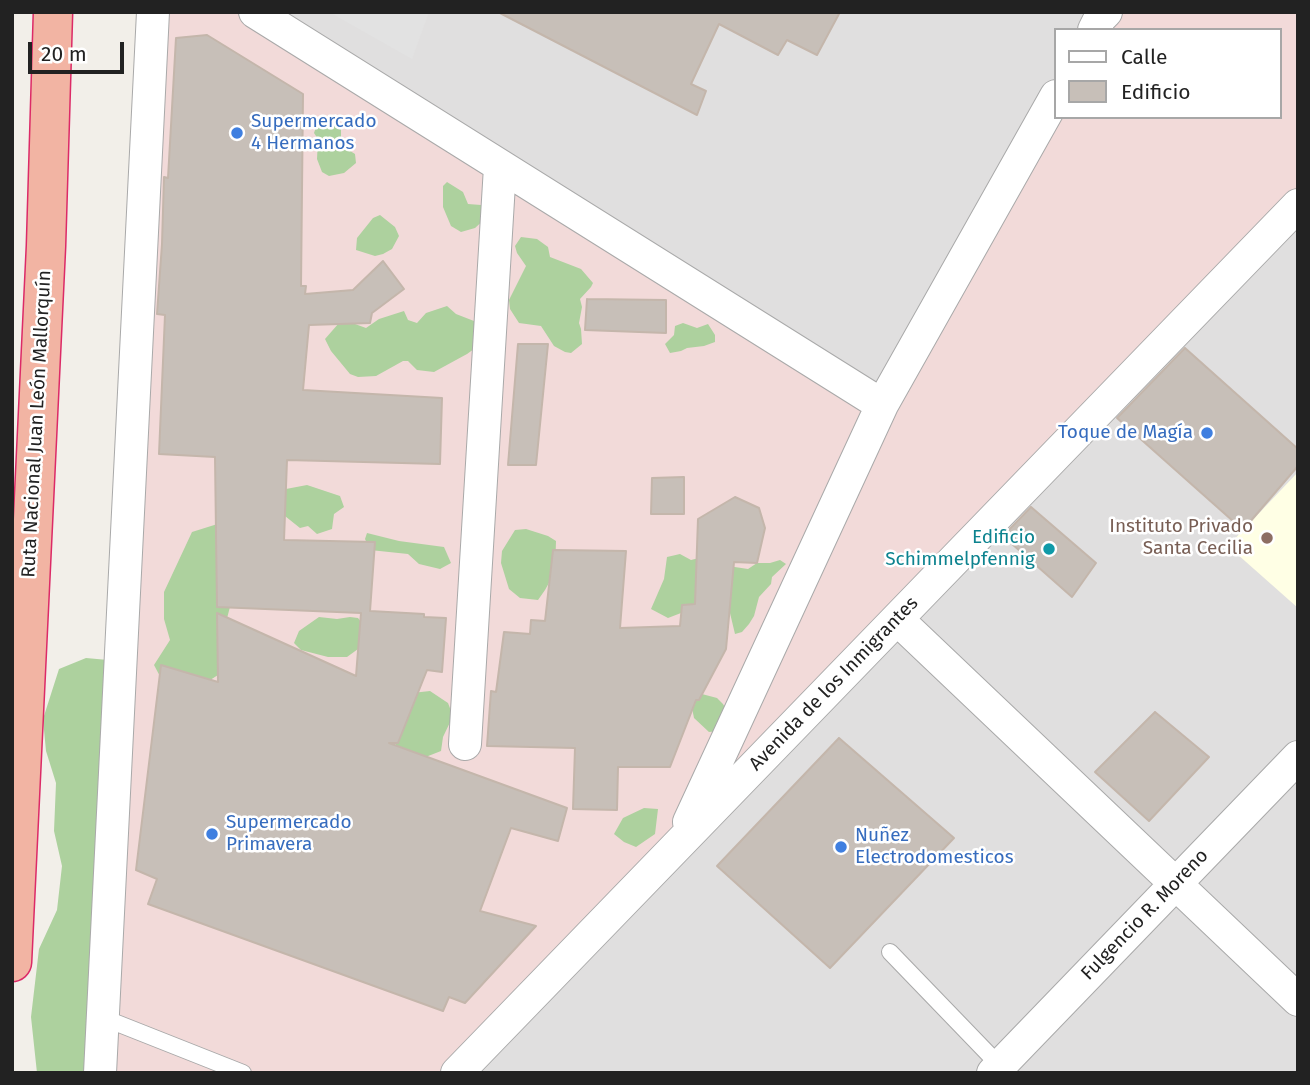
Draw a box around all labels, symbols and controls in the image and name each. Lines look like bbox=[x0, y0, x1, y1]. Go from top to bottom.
scale bar bbox=[32, 28, 128, 72]
legend bbox=[1054, 28, 1282, 119]
text: 20 m bbox=[41, 41, 87, 67]
text: Calle bbox=[1121, 44, 1167, 70]
text: Edificio bbox=[1121, 79, 1191, 105]
place label: Supermercado 4 Hermanos bbox=[251, 111, 376, 155]
marker: Supermercado 4 Hermanos bbox=[229, 125, 245, 141]
street label: Ruta Nacional Juan León Mallorquín bbox=[18, 270, 56, 578]
place label: Toque de Magía bbox=[1058, 422, 1193, 444]
marker: Toque de Magía bbox=[1199, 425, 1215, 441]
place label: Instituto Privado Santa Cecilia bbox=[1109, 516, 1253, 560]
place label: Edificio Schimmelpfennig bbox=[885, 527, 1035, 571]
marker: Instituto Privado Santa Cecilia bbox=[1259, 530, 1275, 546]
marker: Edificio Schimmelpfennig bbox=[1041, 541, 1057, 557]
street label: Avenida de los Inmigrantes bbox=[745, 592, 923, 776]
place label: Supermercado Primavera bbox=[226, 812, 351, 856]
place label: Nuñez Electrodomesticos bbox=[855, 825, 1014, 869]
marker: Supermercado Primavera bbox=[204, 826, 220, 842]
marker: Nuñez Electrodomesticos bbox=[833, 839, 849, 855]
street label: Fulgencio R. Moreno bbox=[1077, 845, 1213, 985]

